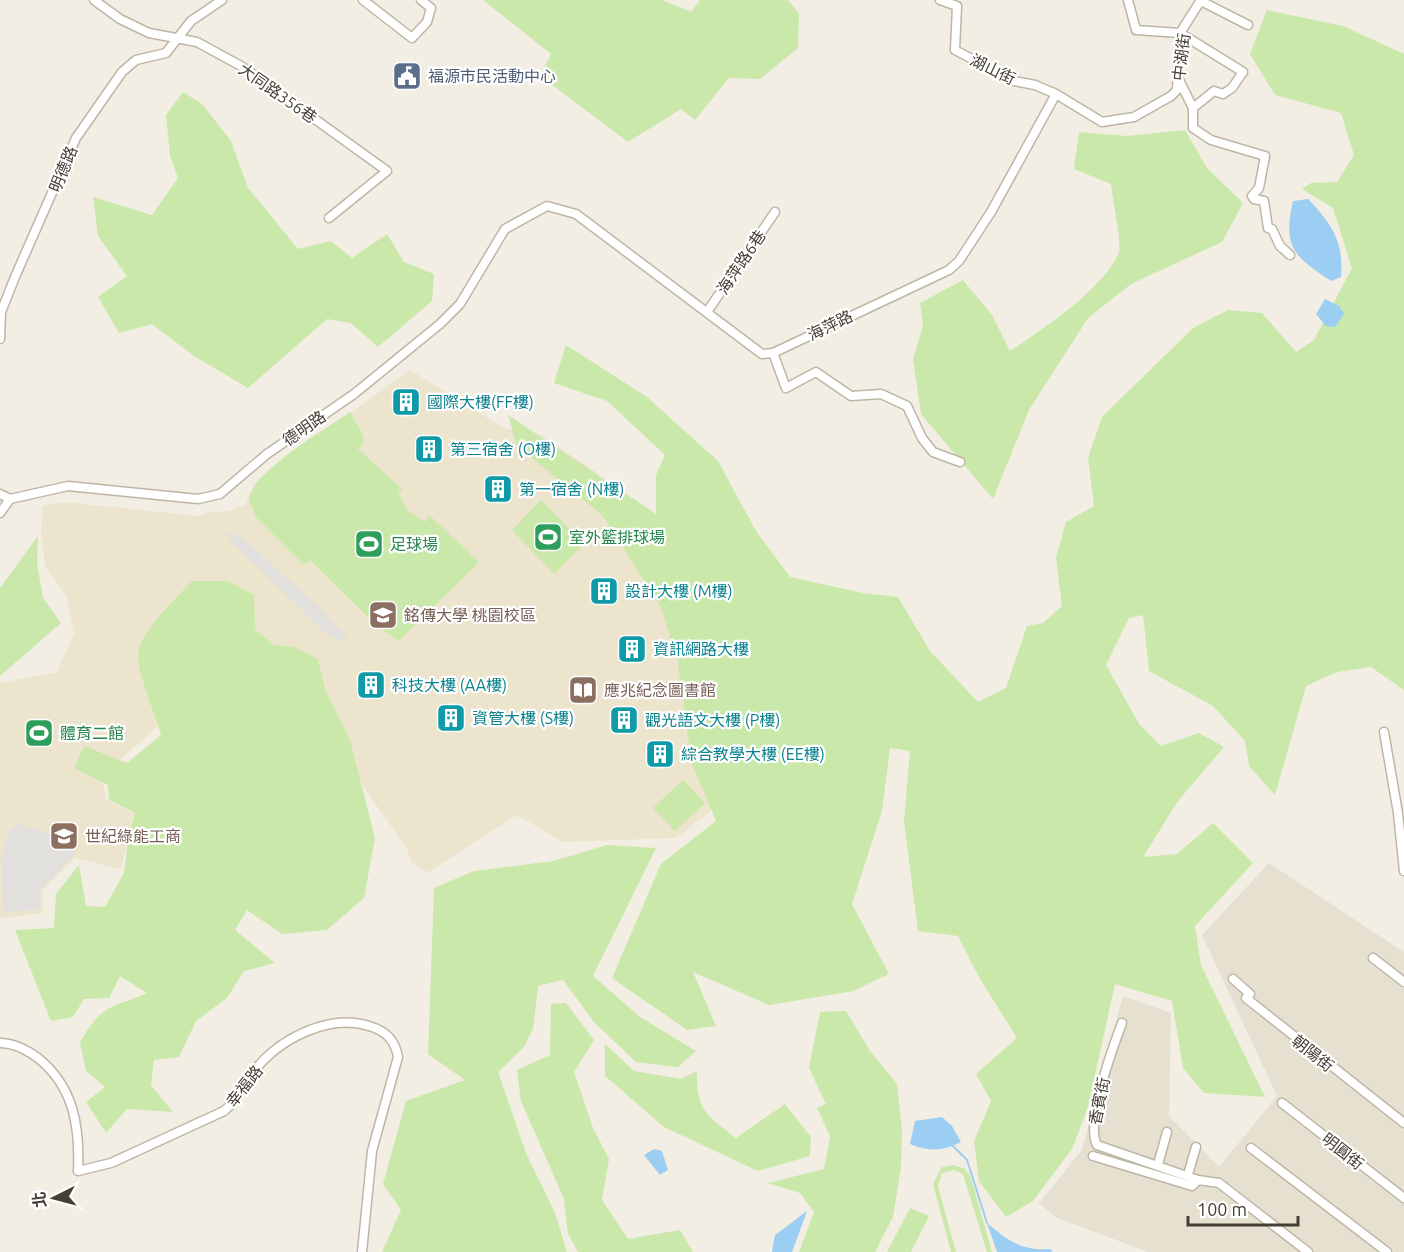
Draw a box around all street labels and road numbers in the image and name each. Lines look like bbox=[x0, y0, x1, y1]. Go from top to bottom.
street label: 中湖街 bbox=[1169, 32, 1193, 82]
street label: 湖山街 bbox=[967, 50, 1019, 88]
street label: 大同路356巷 bbox=[236, 60, 320, 126]
street label: 明德路 bbox=[46, 143, 80, 195]
street label: 海萍路6巷 bbox=[713, 227, 769, 297]
street label: 海萍路 bbox=[804, 306, 856, 344]
street label: 德明路 bbox=[279, 407, 329, 449]
street label: 朝陽街 bbox=[1289, 1031, 1337, 1075]
street label: 幸福路 bbox=[222, 1062, 266, 1110]
street label: 香賓街 bbox=[1086, 1076, 1112, 1126]
street label: 明圓街 bbox=[1319, 1129, 1367, 1173]

